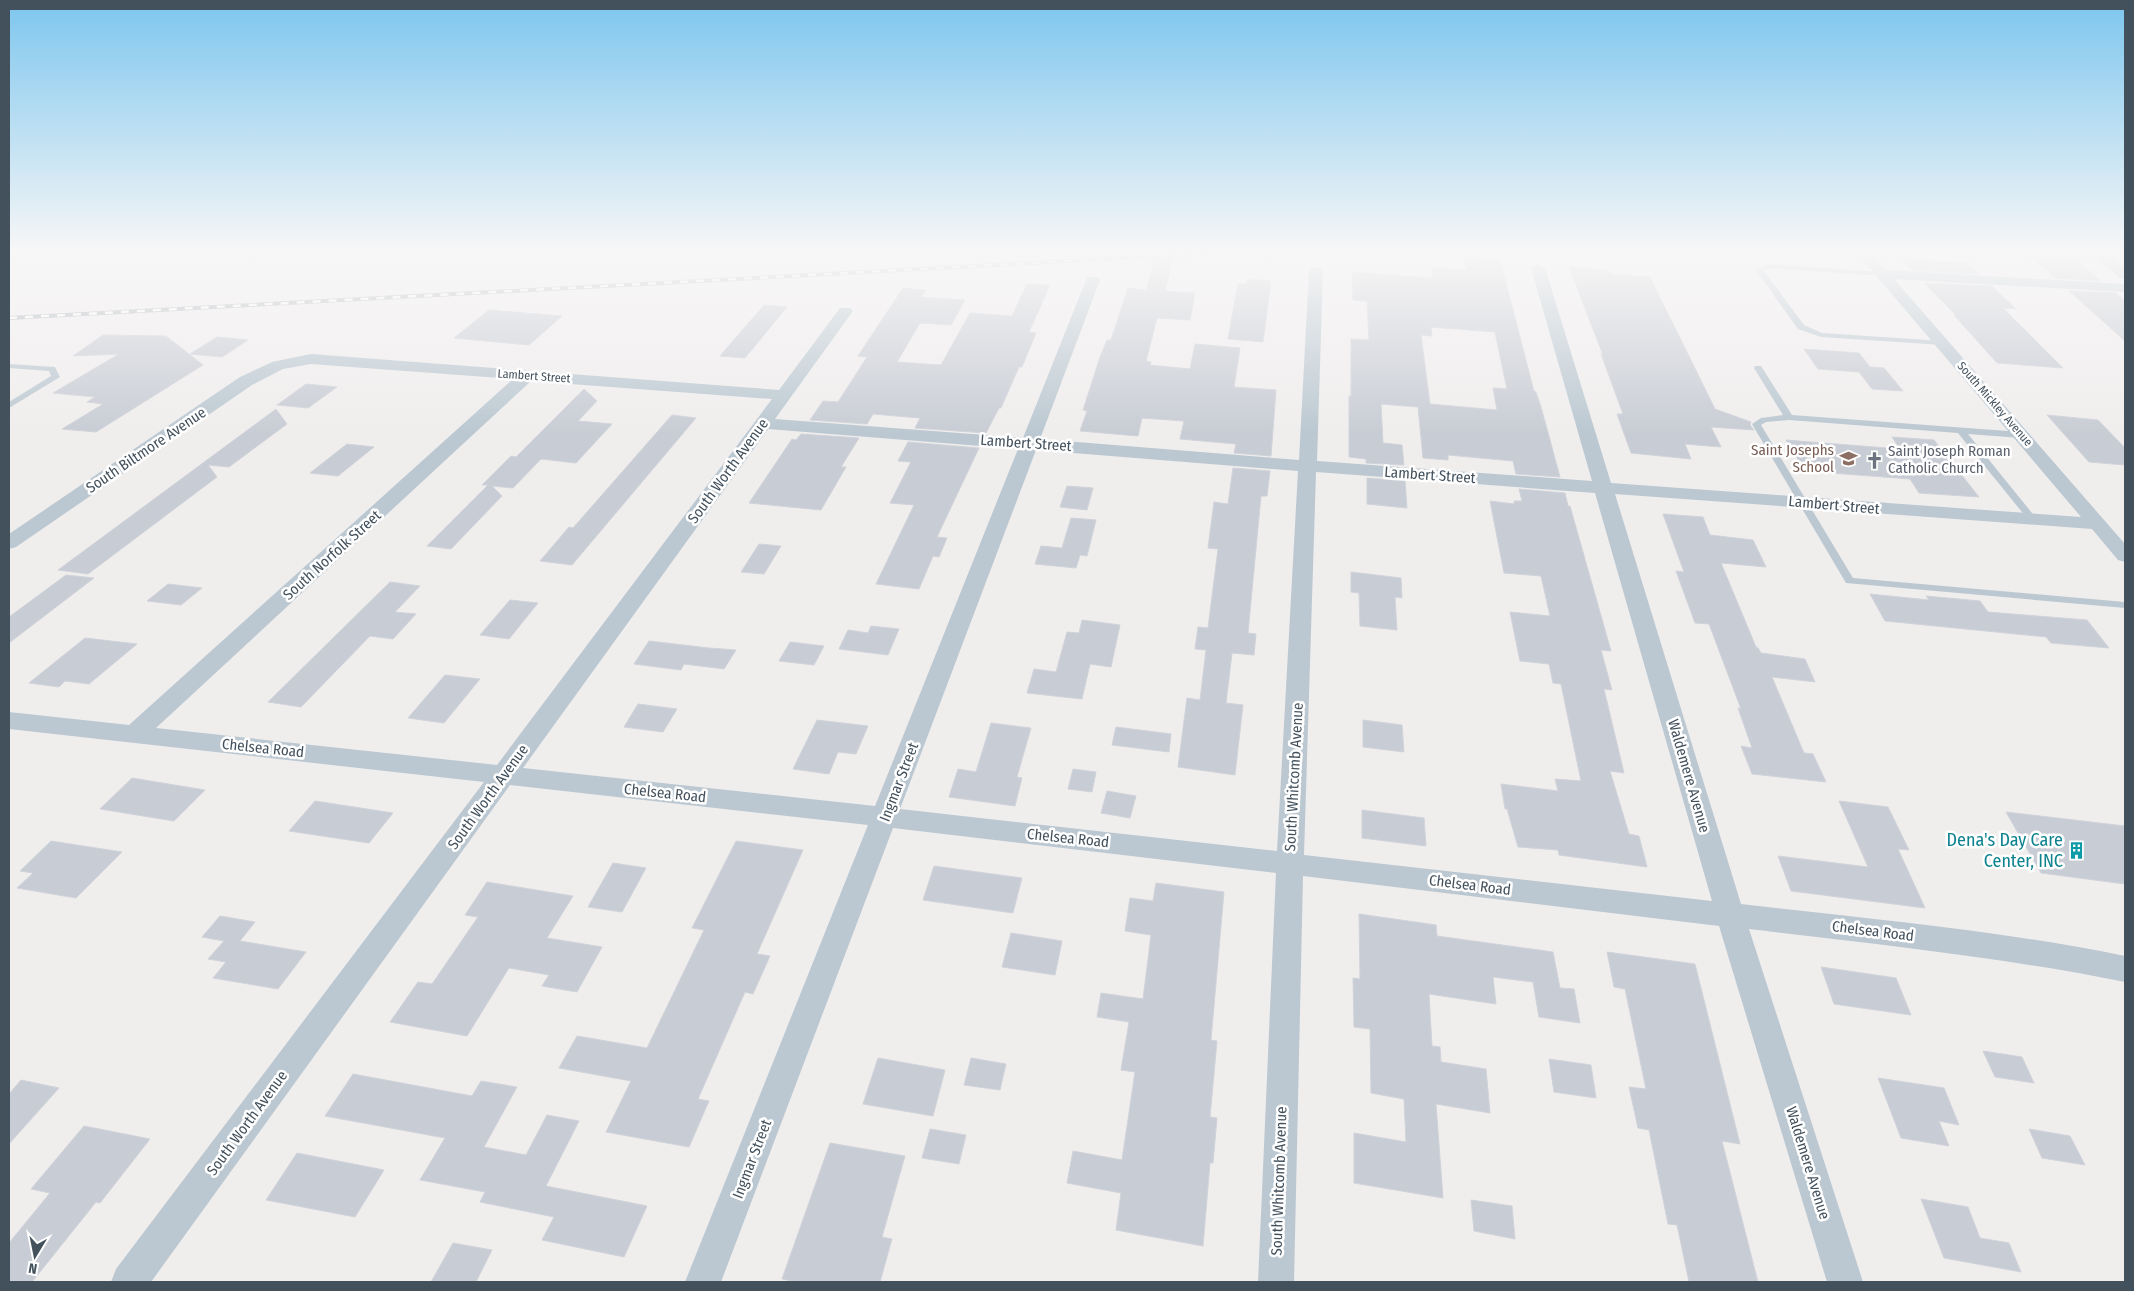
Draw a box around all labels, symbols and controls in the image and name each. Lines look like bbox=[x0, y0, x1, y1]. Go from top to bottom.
street label: South Mickley Avenue bbox=[1955, 359, 2035, 449]
street label: Lambert Street bbox=[497, 366, 571, 386]
street label: South Biltmore Avenue bbox=[83, 403, 209, 497]
street label: South Worth Avenue bbox=[684, 415, 772, 527]
street label: Lambert Street bbox=[980, 431, 1072, 455]
place label: Saint Josephs School bbox=[1751, 441, 1834, 476]
place label: Saint Joseph Roman Catholic Church bbox=[1888, 442, 2011, 477]
school or university icon: Saint Josephs School bbox=[1838, 449, 1858, 469]
church icon: Saint Joseph Roman Catholic Church bbox=[1864, 450, 1884, 470]
street label: Lambert Street bbox=[1384, 463, 1476, 487]
street label: Lambert Street bbox=[1788, 492, 1880, 518]
street label: South Norfolk Street bbox=[279, 506, 385, 604]
street label: South Whitcomb Avenue bbox=[1281, 702, 1307, 852]
street label: Waldemere Avenue bbox=[1664, 717, 1714, 835]
street label: Chelsea Road bbox=[221, 735, 305, 761]
street label: Ingmar Street bbox=[876, 740, 922, 824]
street label: South Worth Avenue bbox=[444, 741, 532, 853]
street label: Chelsea Road bbox=[623, 780, 707, 806]
street label: Chelsea Road bbox=[1026, 825, 1110, 851]
place label: Dena's Day Care Center, INC bbox=[1947, 829, 2063, 872]
building icon: Dena's Day Care Center, INC bbox=[2067, 840, 2087, 860]
street label: Chelsea Road bbox=[1428, 871, 1512, 899]
street label: Chelsea Road bbox=[1831, 917, 1915, 945]
street label: South Worth Avenue bbox=[203, 1067, 291, 1179]
street label: Waldemere Avenue bbox=[1782, 1104, 1834, 1222]
street label: South Whitcomb Avenue bbox=[1267, 1106, 1291, 1256]
street label: Ingmar Street bbox=[729, 1117, 775, 1201]
north arrow bbox=[10, 1231, 60, 1281]
text: N bbox=[27, 1259, 38, 1277]

